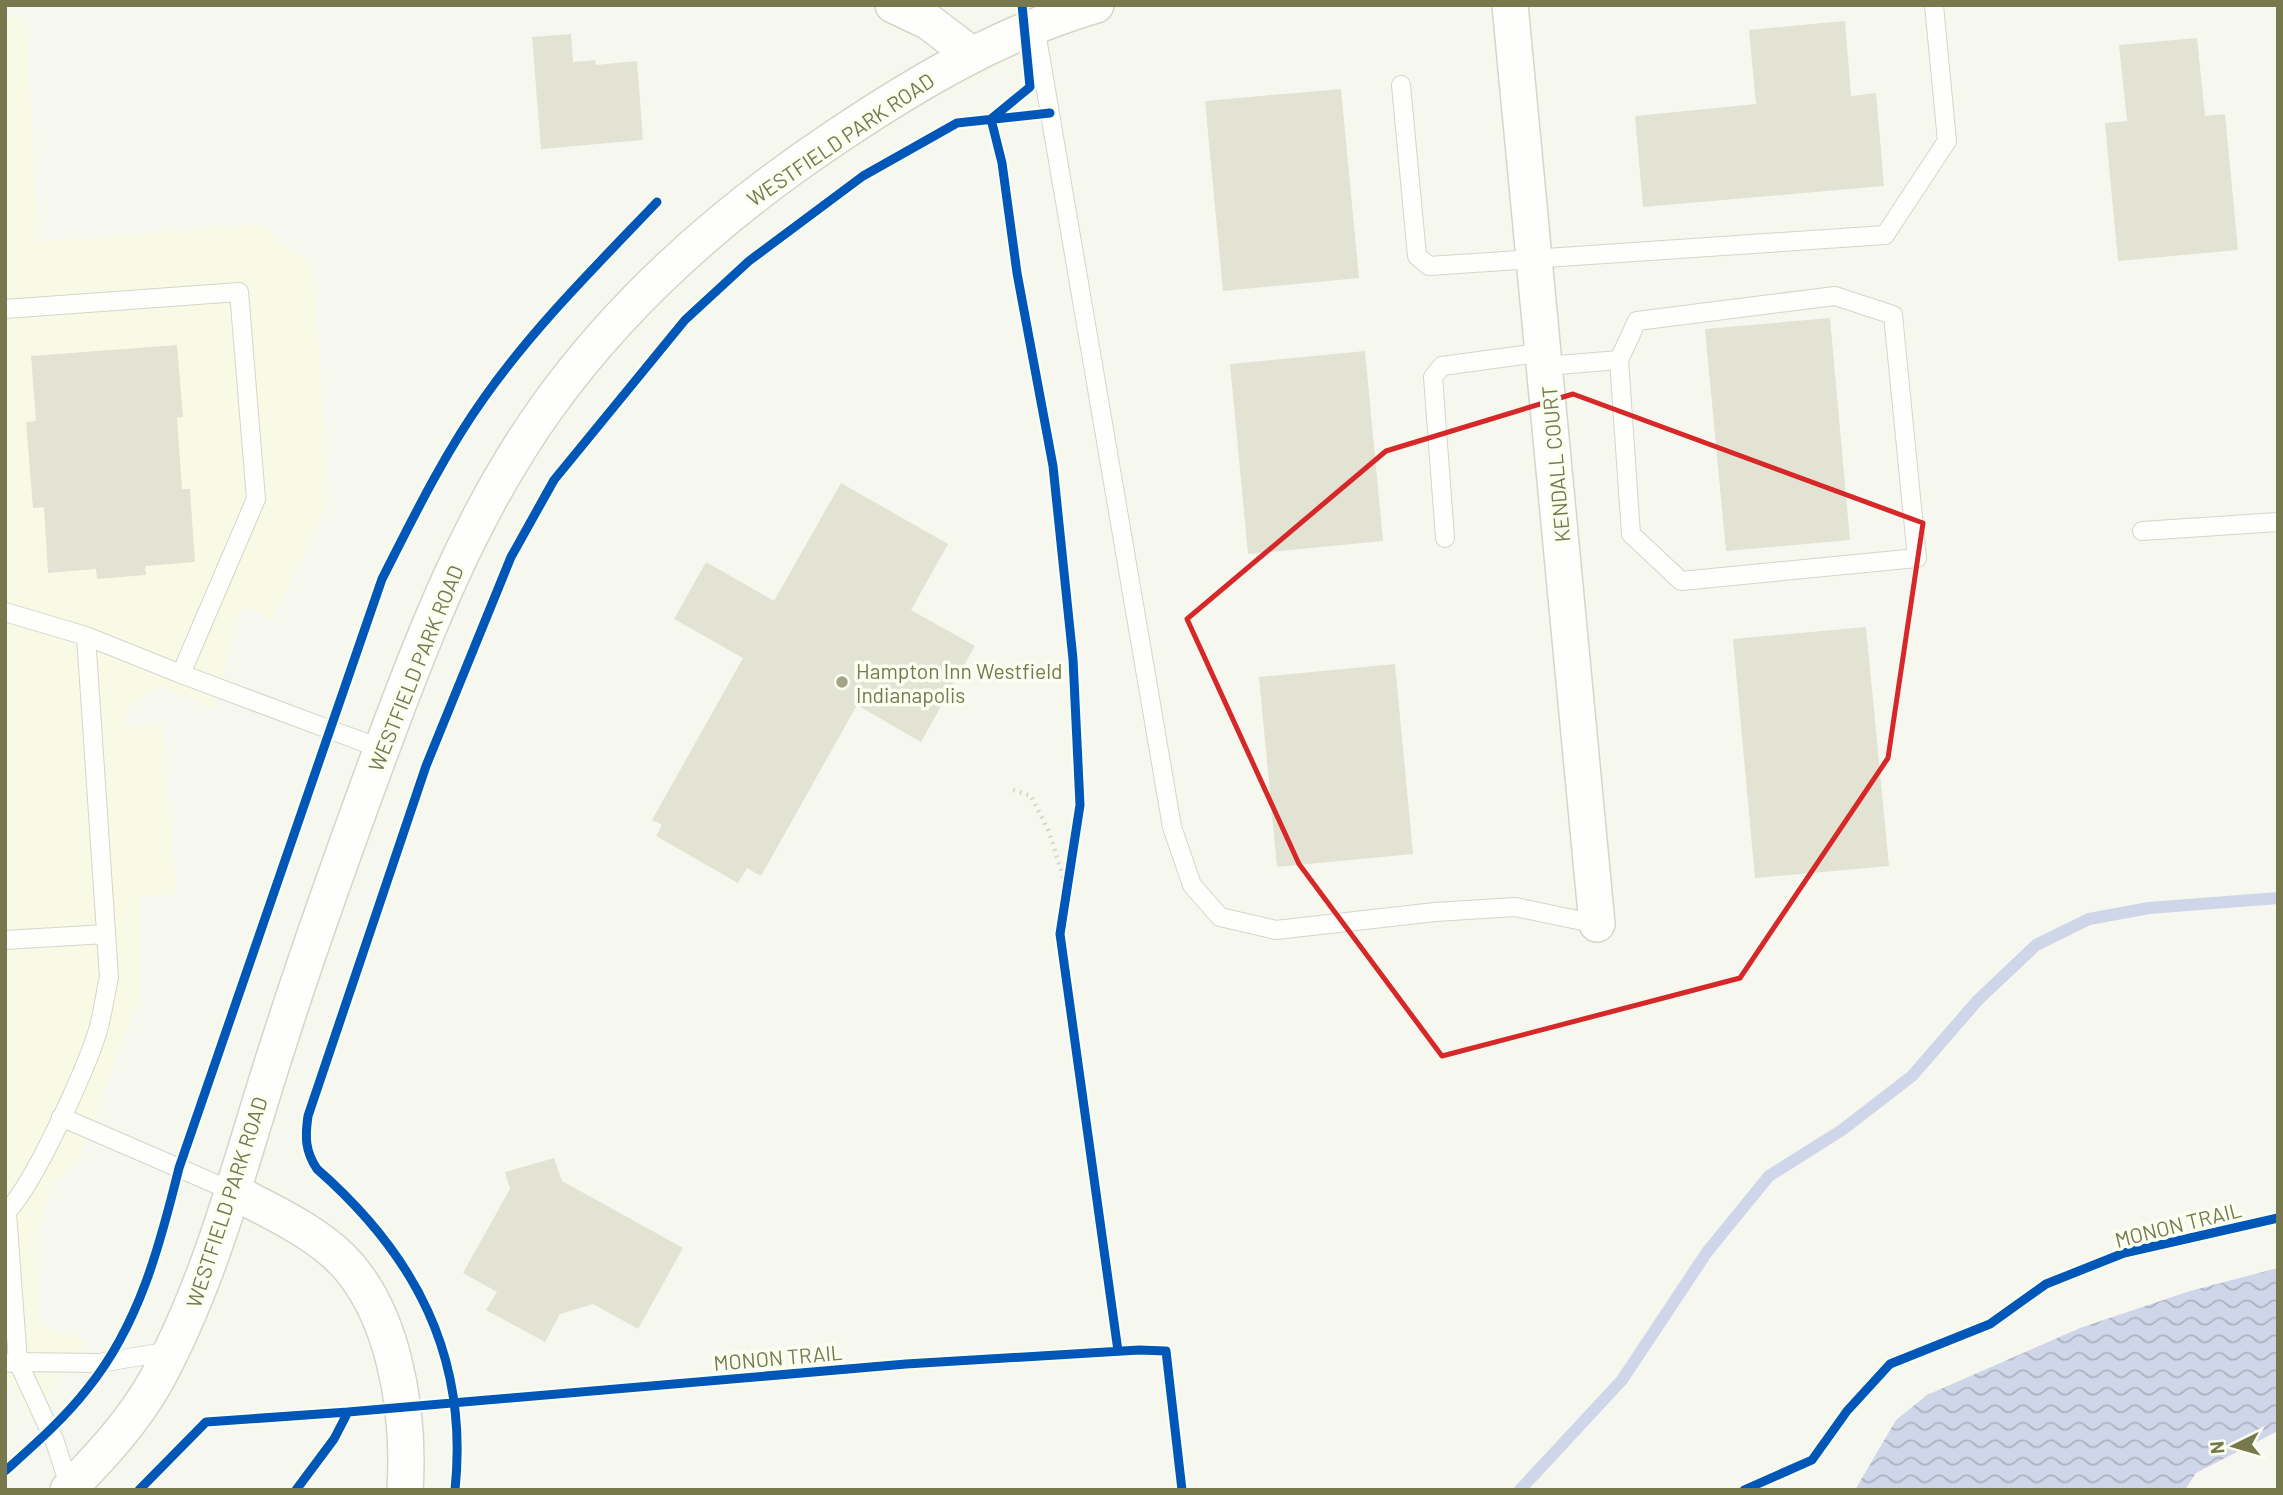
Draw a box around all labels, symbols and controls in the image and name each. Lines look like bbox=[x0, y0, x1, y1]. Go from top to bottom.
street label: WESTFIELD PARK ROAD bbox=[742, 67, 938, 211]
street label: KENDALL COURT bbox=[1536, 385, 1574, 543]
street label: WESTFIELD PARK ROAD bbox=[362, 561, 468, 775]
place label: Hampton Inn Westfield Indianapolis bbox=[856, 658, 1062, 707]
marker: Hampton Inn Westfield Indianapolis bbox=[834, 674, 850, 690]
street label: WESTFIELD PARK ROAD bbox=[180, 1094, 272, 1310]
street label: MONON TRAIL bbox=[2112, 1196, 2244, 1252]
street label: MONON TRAIL bbox=[712, 1339, 844, 1375]
north arrow bbox=[2199, 1411, 2269, 1481]
text: N bbox=[2205, 1440, 2229, 1455]

